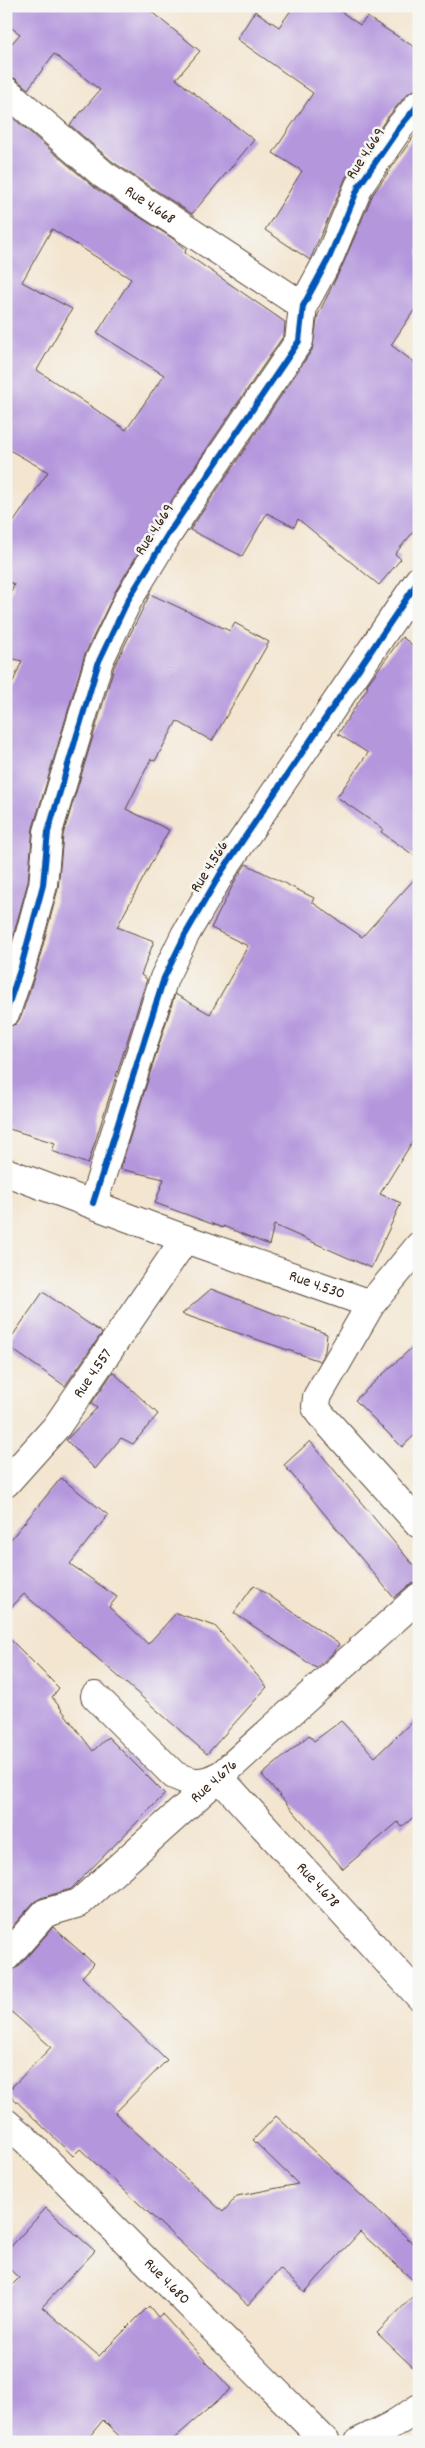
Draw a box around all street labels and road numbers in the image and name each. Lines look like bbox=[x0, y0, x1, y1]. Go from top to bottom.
street label: Rue 4.669 bbox=[341, 124, 391, 184]
street label: Rue 4.668 bbox=[120, 180, 180, 230]
street label: Rue 4.669 bbox=[130, 500, 180, 560]
street label: Rue 4.566 bbox=[185, 836, 235, 898]
street label: Rue 4.530 bbox=[286, 1265, 348, 1306]
street label: Rue 4.557 bbox=[68, 1344, 118, 1403]
street label: Rue 4.676 bbox=[185, 1754, 243, 1809]
street label: Rue 4.678 bbox=[291, 1857, 345, 1913]
street label: Rue 4.680 bbox=[138, 2253, 195, 2310]

